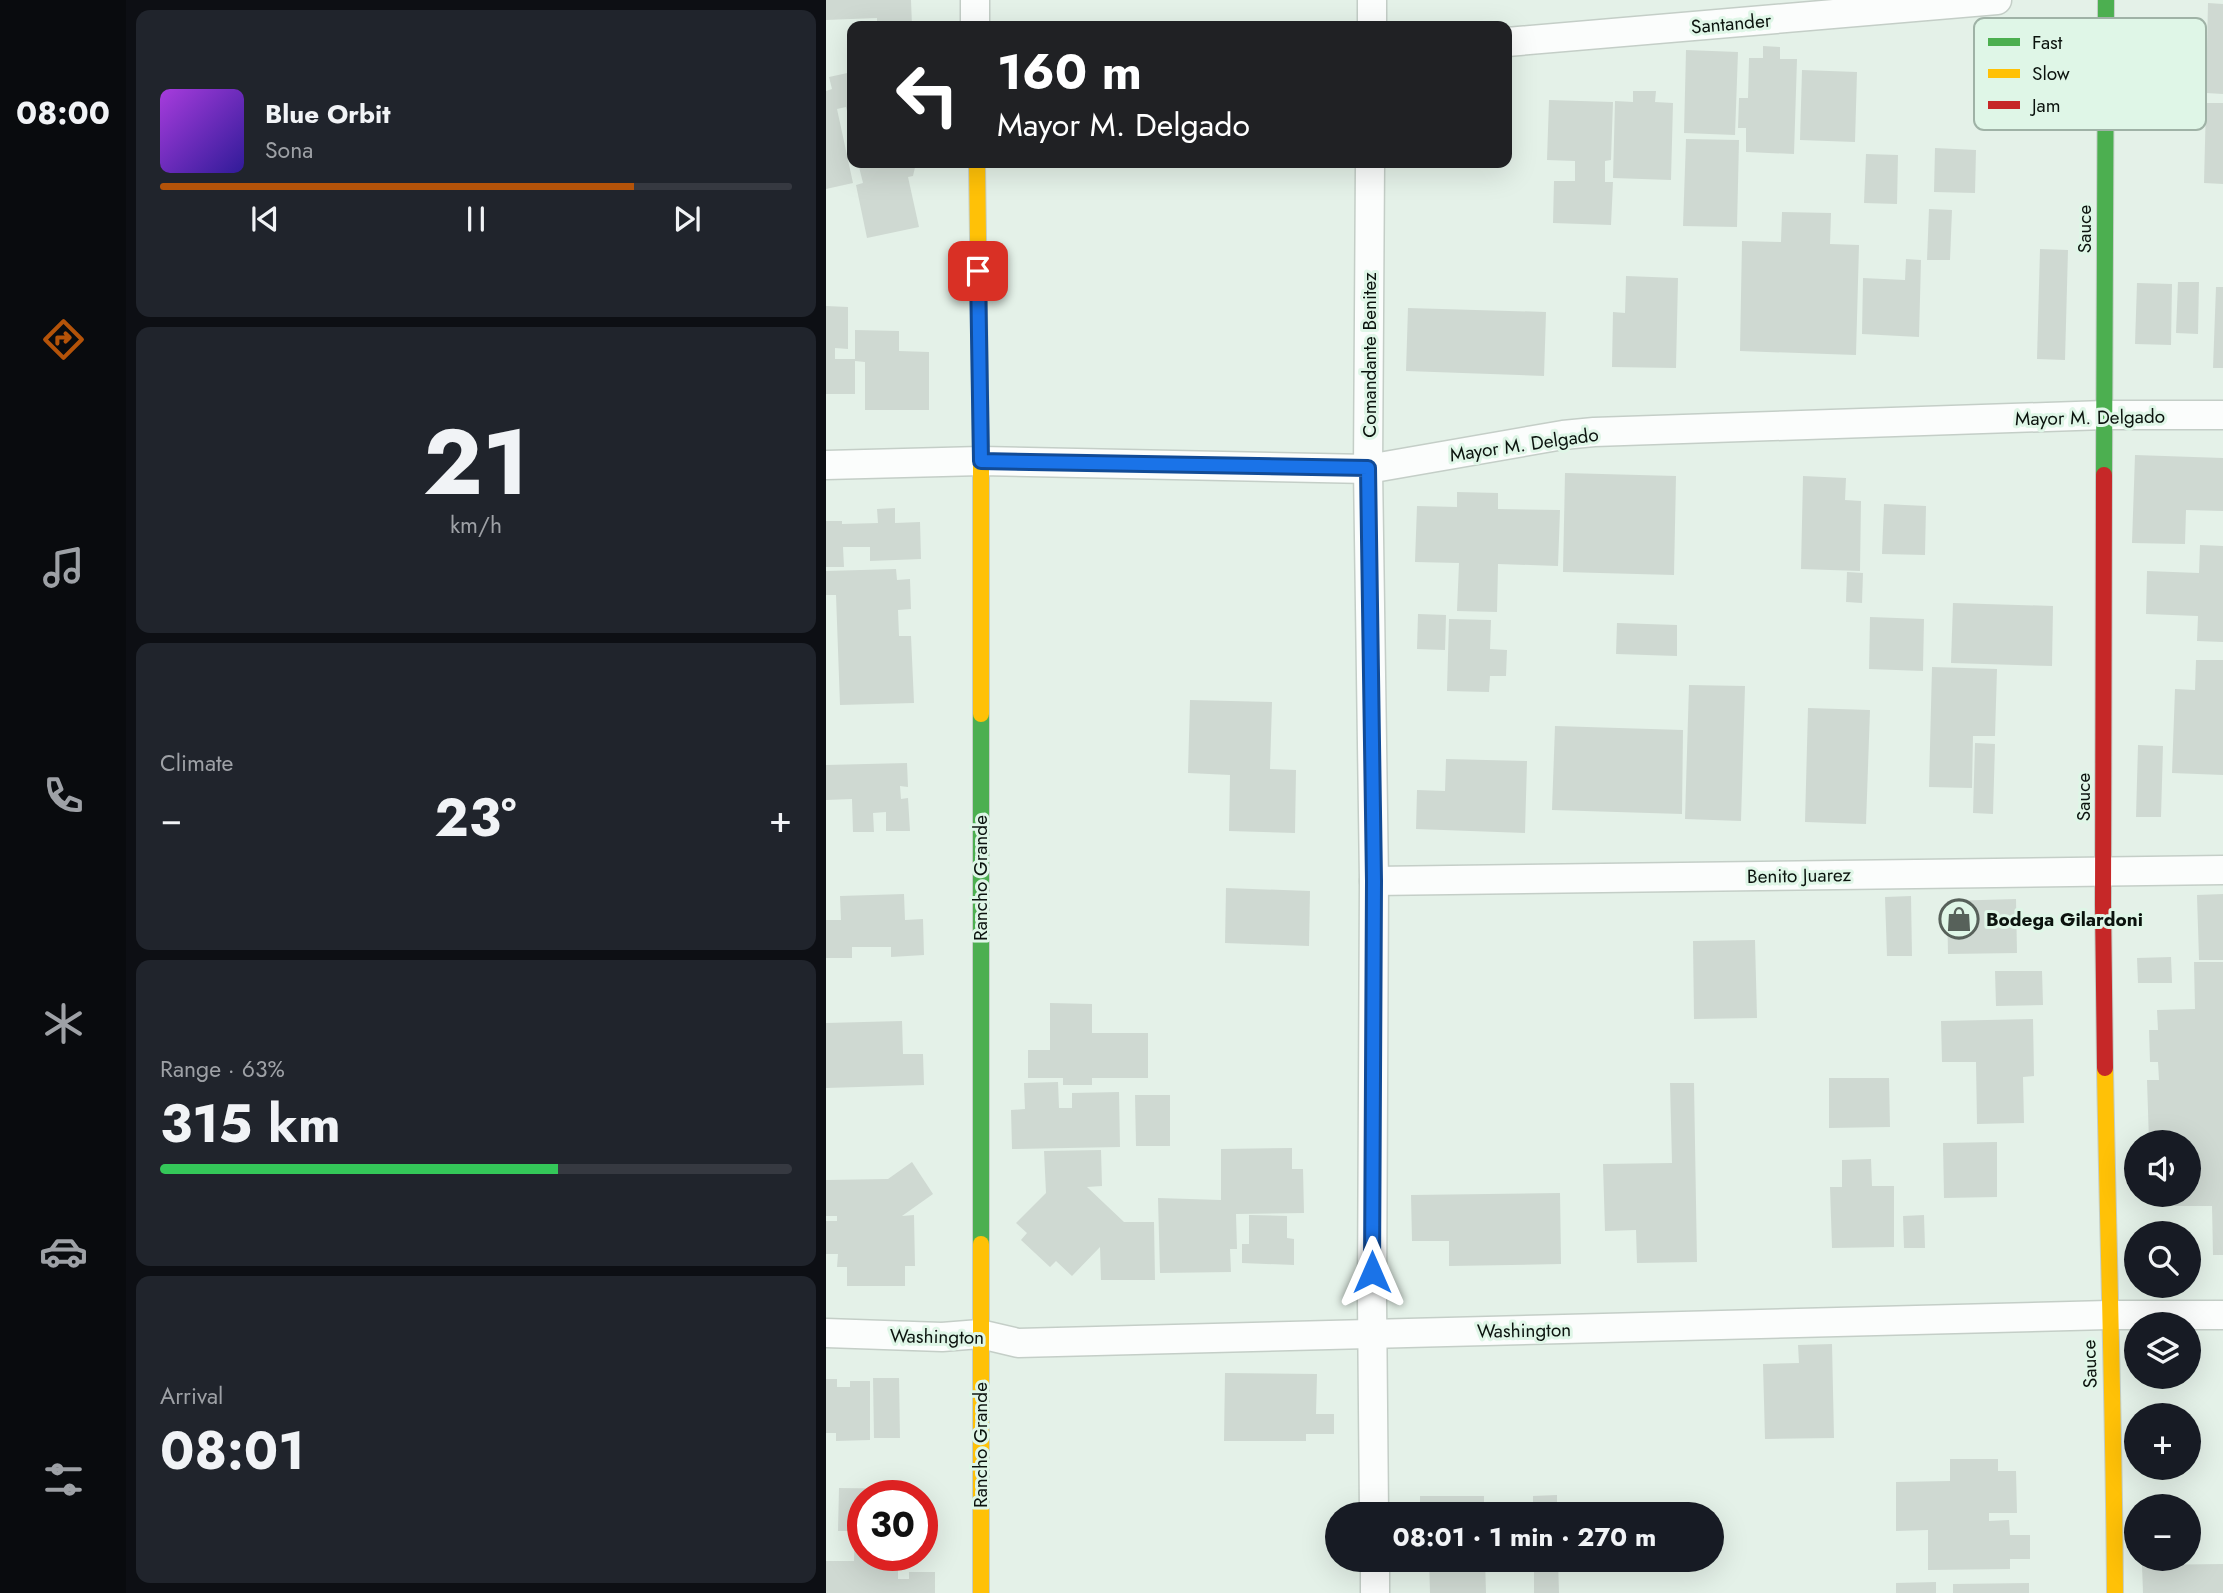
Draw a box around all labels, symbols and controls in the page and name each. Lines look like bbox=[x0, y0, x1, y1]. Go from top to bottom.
street label: Santander bbox=[1690, 7, 1773, 40]
legend bbox=[1974, 18, 2206, 130]
text: Fast bbox=[2032, 29, 2063, 56]
text: 160 m bbox=[997, 37, 1142, 107]
icon: left bbox=[882, 49, 973, 140]
text: Slow bbox=[2032, 60, 2070, 87]
text: 08:00 bbox=[16, 90, 110, 136]
text: Jam bbox=[2029, 92, 2061, 119]
text: Blue Orbit bbox=[265, 95, 390, 133]
text: Mayor M. Delgado bbox=[997, 102, 1250, 148]
text: Sona bbox=[265, 133, 313, 167]
icon: previous bbox=[246, 200, 284, 238]
icon: pause bbox=[457, 200, 495, 238]
icon: next bbox=[668, 200, 706, 238]
street label: Sauce bbox=[2071, 205, 2098, 253]
pin bbox=[948, 241, 1008, 301]
icon: arrive bbox=[959, 252, 997, 290]
street label: Comandante Benitez bbox=[1356, 272, 1383, 438]
icon: directions bbox=[39, 315, 88, 364]
text: 21 bbox=[423, 397, 529, 528]
street label: Mayor M. Delgado bbox=[2015, 403, 2165, 432]
street label: Mayor M. Delgado bbox=[1448, 421, 1600, 468]
text: km/h bbox=[450, 508, 502, 542]
icon: music bbox=[39, 543, 88, 592]
text: Climate bbox=[160, 746, 233, 780]
icon: phone bbox=[39, 771, 88, 820]
street label: Sauce bbox=[2070, 773, 2097, 821]
text: 23° bbox=[435, 780, 516, 856]
text: − bbox=[160, 791, 182, 846]
text: + bbox=[769, 791, 792, 846]
street label: Rancho Grande bbox=[967, 815, 994, 941]
street label: Benito Juarez bbox=[1747, 861, 1852, 890]
shop icon: Bodega Gilardoni bbox=[1938, 898, 1980, 940]
place label: Bodega Gilardoni bbox=[1986, 906, 2143, 933]
icon: climate bbox=[39, 999, 88, 1048]
text: Range · 63% bbox=[160, 1052, 285, 1086]
text: 315 km bbox=[160, 1086, 341, 1162]
map controls bbox=[2124, 1130, 2201, 1571]
button: sound bbox=[2124, 1130, 2201, 1207]
button: search bbox=[2124, 1221, 2201, 1298]
icon: car bbox=[39, 1227, 88, 1276]
position arrow bbox=[1335, 1235, 1409, 1309]
button: layers bbox=[2124, 1312, 2201, 1389]
street label: Washington bbox=[1477, 1316, 1571, 1345]
street label: Washington bbox=[890, 1322, 984, 1351]
street label: Sauce bbox=[2075, 1339, 2104, 1389]
text: Arrival bbox=[160, 1379, 223, 1413]
street label: Rancho Grande bbox=[967, 1382, 994, 1508]
button: + bbox=[2124, 1403, 2201, 1480]
text: 08:01 bbox=[160, 1413, 305, 1489]
icon: filters bbox=[39, 1455, 88, 1504]
speed limit sign: 30 bbox=[847, 1480, 938, 1571]
button: − bbox=[2124, 1494, 2201, 1571]
text: 08:01 · 1 min · 270 m bbox=[1393, 1518, 1656, 1556]

